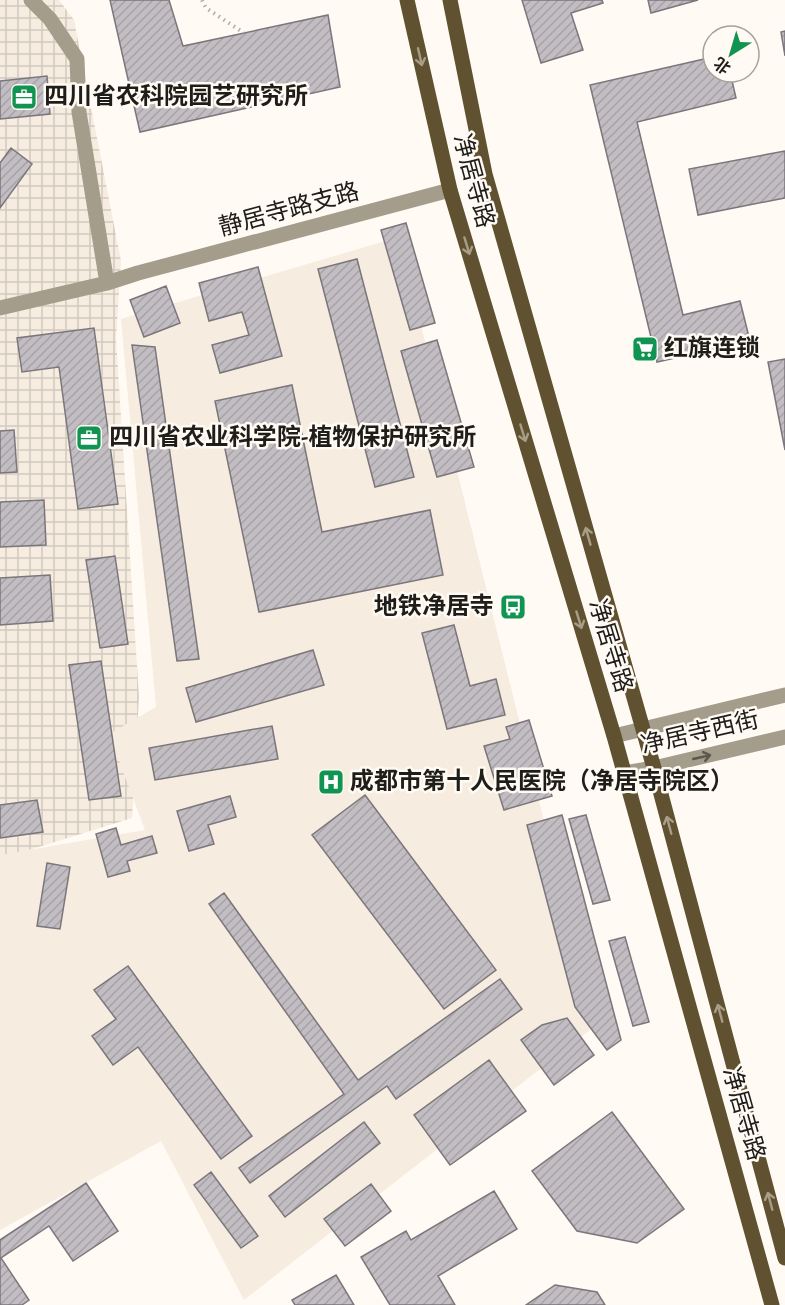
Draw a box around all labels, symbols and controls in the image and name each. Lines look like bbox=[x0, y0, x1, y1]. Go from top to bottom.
north arrow bbox=[701, 24, 761, 84]
one-way arrow bbox=[415, 47, 426, 66]
text: 北 bbox=[711, 54, 734, 77]
office icon: 四川省农科院园艺研究所 bbox=[9, 82, 39, 112]
place label: 四川省农科院园艺研究所 bbox=[44, 83, 308, 109]
street label: 净居寺路 bbox=[449, 131, 499, 230]
street label: 静居寺路支路 bbox=[216, 178, 362, 240]
one-way arrow bbox=[462, 236, 473, 255]
supermarket icon: 红旗连锁 bbox=[630, 334, 660, 364]
place label: 红旗连锁 bbox=[664, 335, 760, 361]
office icon: 四川省农业科学院-植物保护研究所 bbox=[74, 423, 104, 453]
one-way arrow bbox=[518, 423, 529, 442]
place label: 四川省农业科学院-植物保护研究所 bbox=[109, 424, 476, 450]
one-way arrow bbox=[582, 527, 593, 546]
bus stop icon: 地铁净居寺 bbox=[498, 592, 528, 622]
place label: 地铁净居寺 bbox=[374, 593, 494, 619]
street label: 净居寺路 bbox=[584, 596, 637, 695]
one-way arrow bbox=[574, 610, 585, 629]
street label: 净居寺西街 bbox=[638, 706, 761, 758]
one-way arrow bbox=[692, 750, 711, 762]
hospital icon: 成都市第十人民医院（净居寺院区） bbox=[316, 767, 346, 797]
place label: 成都市第十人民医院（净居寺院区） bbox=[350, 768, 734, 794]
one-way arrow bbox=[663, 815, 674, 834]
one-way arrow bbox=[713, 1004, 725, 1023]
street label: 净居寺路 bbox=[718, 1064, 770, 1163]
one-way arrow bbox=[764, 1192, 775, 1211]

